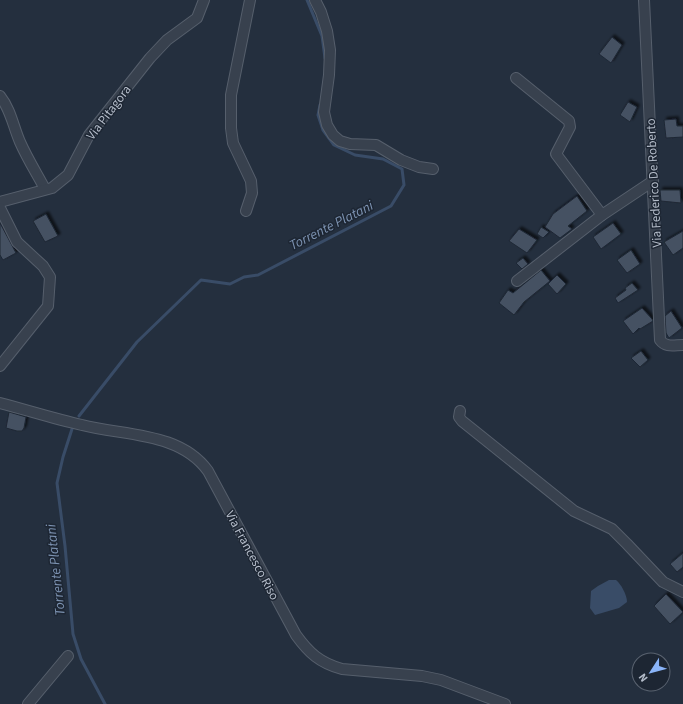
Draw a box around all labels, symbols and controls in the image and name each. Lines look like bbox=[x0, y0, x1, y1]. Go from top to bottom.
street label: Via Pitagora bbox=[82, 81, 135, 144]
street label: Via Federico De Roberto bbox=[642, 118, 666, 248]
water label: Torrente Platani bbox=[286, 196, 378, 256]
street label: Via Francesco Riso bbox=[221, 508, 283, 603]
water label: Torrente Platani bbox=[41, 522, 71, 617]
north arrow bbox=[631, 652, 671, 692]
text: N bbox=[635, 670, 652, 685]

